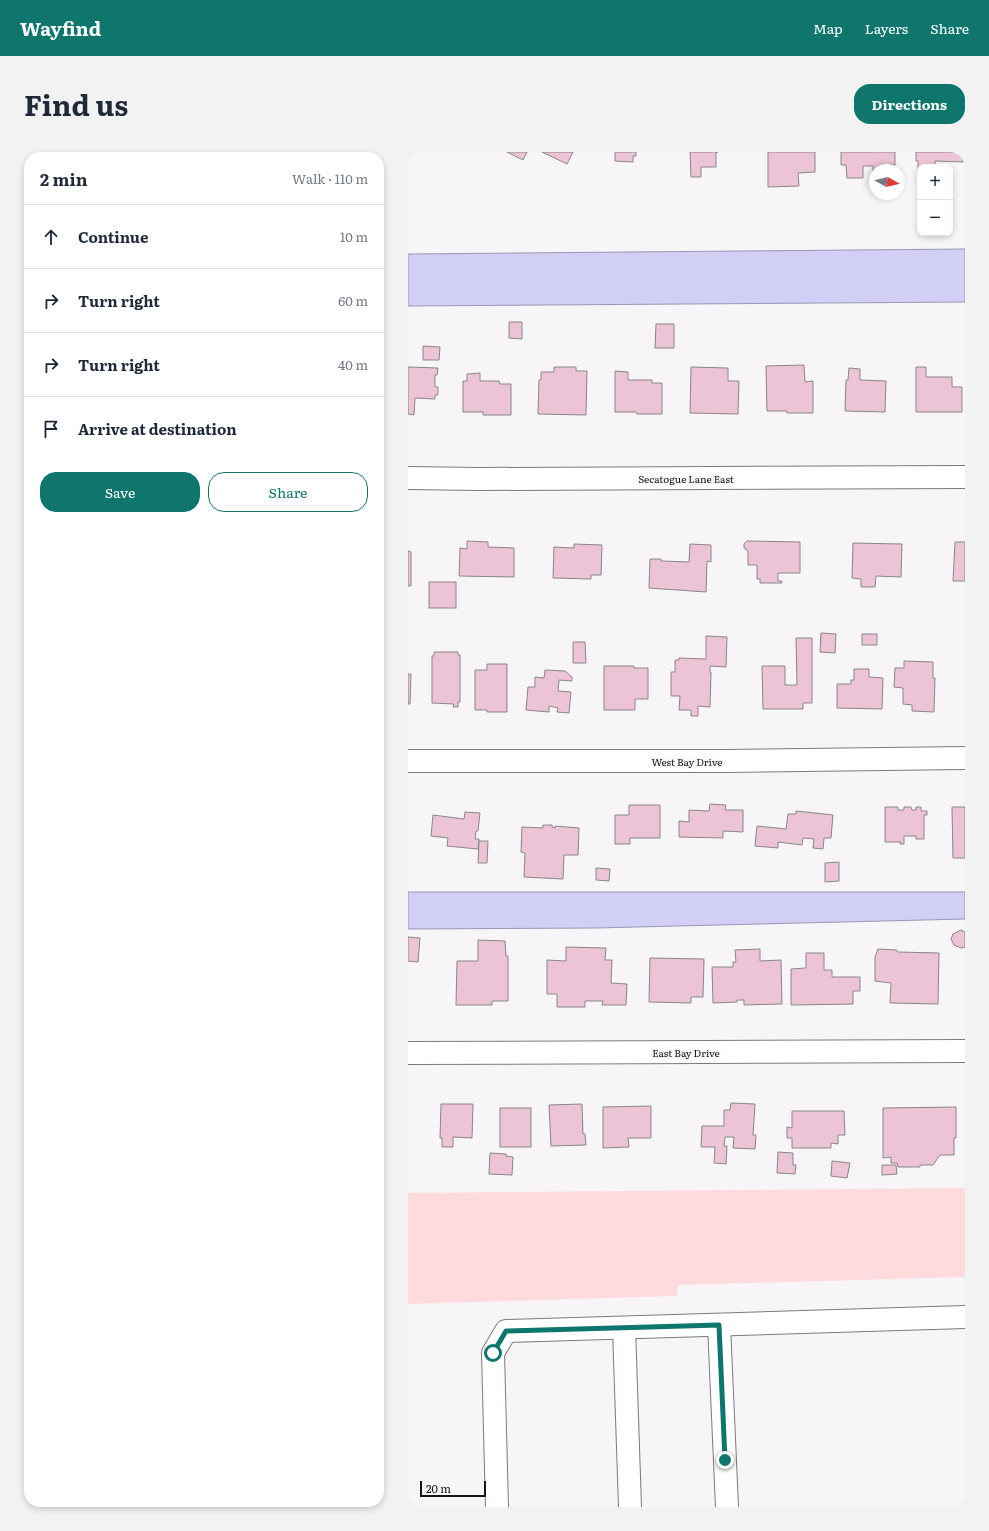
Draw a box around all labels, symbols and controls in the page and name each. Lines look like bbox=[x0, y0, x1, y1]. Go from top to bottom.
text: Wayfind bbox=[20, 14, 101, 42]
text: Map bbox=[813, 18, 843, 38]
text: Layers bbox=[865, 18, 908, 38]
text: Share bbox=[930, 18, 969, 38]
text: Find us bbox=[24, 83, 128, 125]
button: Directions bbox=[854, 84, 965, 124]
north arrow bbox=[869, 164, 905, 200]
map controls bbox=[917, 164, 953, 236]
button: + bbox=[917, 164, 953, 200]
text: 2 min bbox=[40, 166, 88, 191]
text: Walk · 110 m bbox=[292, 169, 368, 188]
button: − bbox=[917, 200, 953, 236]
text: Continue bbox=[78, 225, 148, 248]
icon: ahead bbox=[40, 226, 62, 248]
text: 10 m bbox=[340, 227, 368, 246]
text: Turn right bbox=[78, 289, 160, 312]
icon: right bbox=[40, 290, 62, 312]
text: 60 m bbox=[338, 291, 368, 310]
text: Turn right bbox=[78, 353, 160, 376]
icon: right bbox=[40, 354, 62, 376]
text: 40 m bbox=[338, 355, 368, 374]
text: Arrive at destination bbox=[78, 417, 237, 440]
icon: arrive bbox=[40, 418, 62, 440]
street label: Secatogue Lane East bbox=[638, 471, 734, 486]
button: Save bbox=[40, 472, 200, 512]
button: Share bbox=[208, 472, 368, 512]
street label: West Bay Drive bbox=[652, 754, 723, 769]
street label: East Bay Drive bbox=[652, 1045, 720, 1060]
route start bbox=[484, 1344, 502, 1362]
route end bbox=[716, 1451, 734, 1469]
scale bar bbox=[420, 1479, 486, 1498]
text: 20 m bbox=[426, 1480, 451, 1496]

